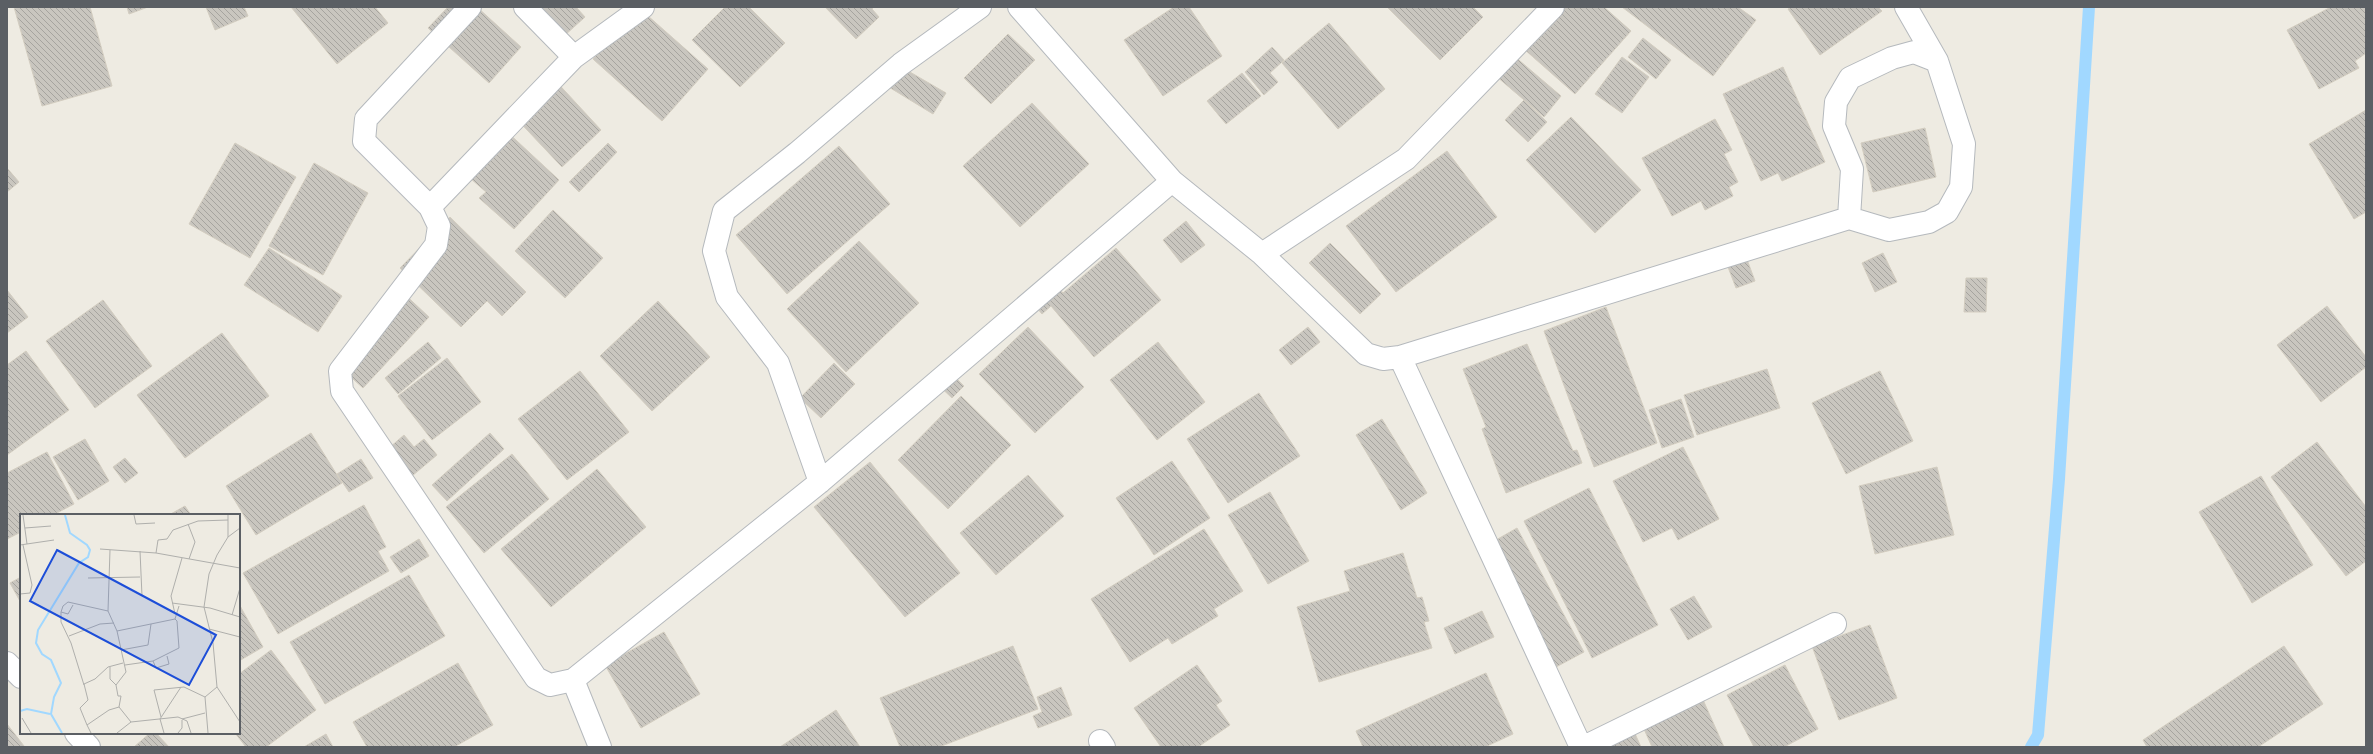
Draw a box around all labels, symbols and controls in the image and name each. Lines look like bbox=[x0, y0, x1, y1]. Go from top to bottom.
inset map bbox=[20, 514, 240, 734]

